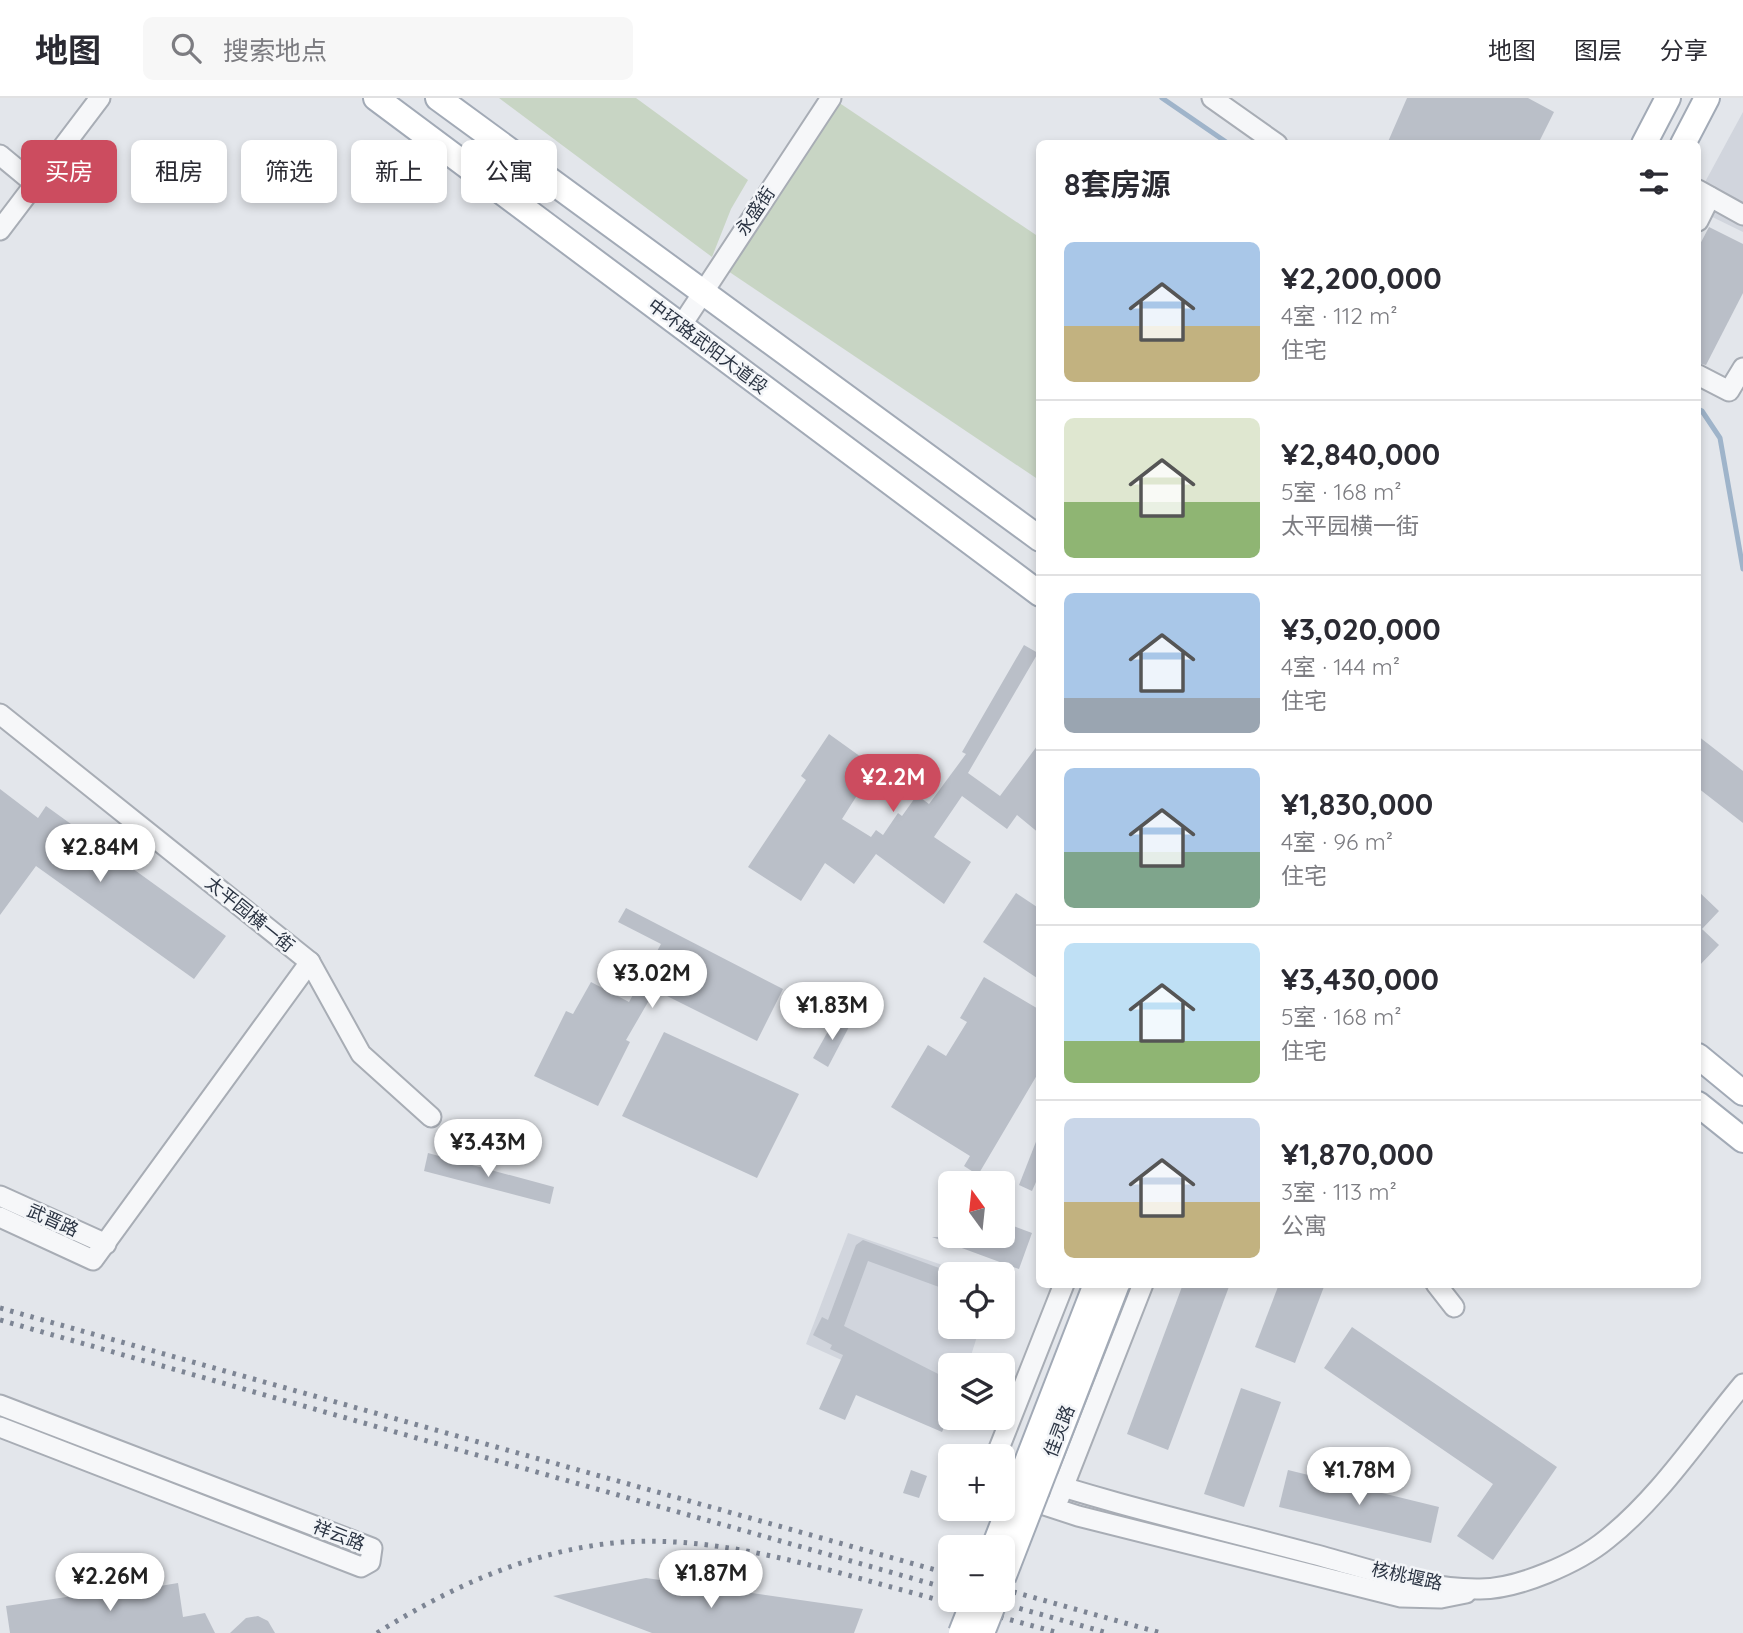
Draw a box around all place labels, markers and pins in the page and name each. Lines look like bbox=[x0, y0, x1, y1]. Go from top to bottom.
pin: ¥2.2M bbox=[844, 754, 942, 814]
pin: ¥2.84M bbox=[43, 824, 157, 884]
pin: ¥3.02M bbox=[595, 950, 709, 1010]
pin: ¥1.83M bbox=[775, 982, 889, 1042]
pin: ¥3.43M bbox=[431, 1119, 545, 1179]
pin: ¥1.78M bbox=[1302, 1448, 1416, 1507]
pin: ¥1.87M bbox=[654, 1550, 768, 1610]
pin: ¥2.26M bbox=[53, 1554, 167, 1613]

